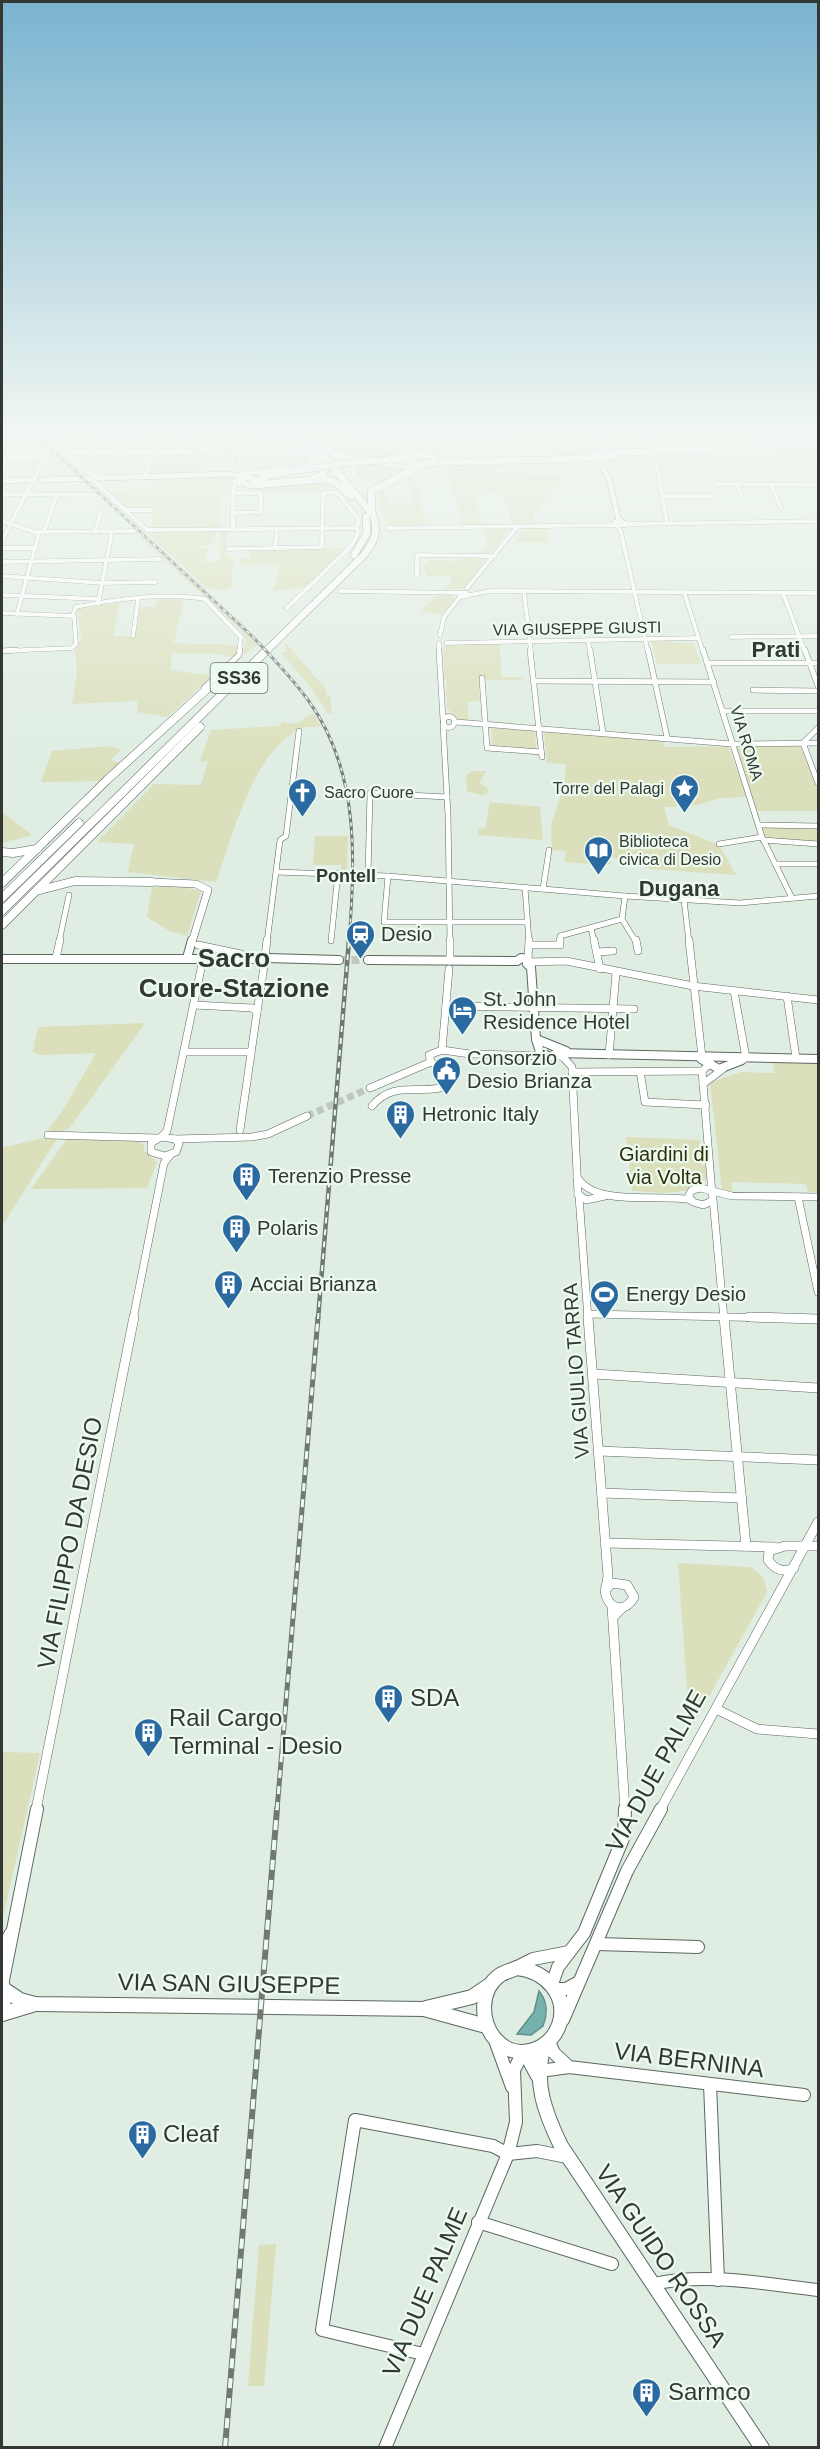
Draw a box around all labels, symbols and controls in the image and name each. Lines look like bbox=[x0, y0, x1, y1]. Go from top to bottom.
street label: VIA GIUSEPPE GIUSTI bbox=[492, 619, 662, 638]
district label: Prati bbox=[752, 637, 800, 662]
road number: SS36 bbox=[210, 663, 268, 693]
street label: VIA ROMA bbox=[727, 704, 766, 783]
place icon: Torre del Palagi bbox=[669, 772, 701, 814]
church icon: Sacro Cuore bbox=[287, 776, 319, 818]
place label: Torre del Palagi bbox=[553, 780, 664, 797]
place label: Sacro Cuore bbox=[324, 784, 414, 801]
place label: Biblioteca civica di Desio bbox=[619, 833, 721, 868]
library icon: Biblioteca civica di Desio bbox=[582, 834, 614, 876]
district label: Pontell bbox=[316, 866, 376, 886]
district label: Dugana bbox=[639, 876, 720, 901]
station icon: Desio bbox=[344, 918, 376, 960]
place label: Desio bbox=[381, 923, 432, 945]
district label: Sacro Cuore-Stazione bbox=[139, 943, 329, 1003]
place label: St. John Residence Hotel bbox=[483, 988, 630, 1033]
hotel icon: St. John Residence Hotel bbox=[446, 994, 478, 1036]
place label: Consorzio Desio Brianza bbox=[467, 1047, 592, 1092]
public building icon: Consorzio Desio Brianza bbox=[430, 1054, 462, 1096]
building icon: Hetronic Italy bbox=[385, 1098, 417, 1140]
place label: Hetronic Italy bbox=[422, 1103, 539, 1125]
park label: Giardini di via Volta bbox=[619, 1143, 709, 1188]
building icon: Terenzio Presse bbox=[231, 1160, 263, 1202]
place label: Terenzio Presse bbox=[268, 1165, 411, 1187]
building icon: Polaris bbox=[220, 1212, 252, 1254]
place label: Polaris bbox=[257, 1217, 318, 1239]
building icon: Acciai Brianza bbox=[213, 1268, 245, 1310]
place label: Acciai Brianza bbox=[250, 1273, 378, 1295]
sports icon: Energy Desio bbox=[589, 1278, 621, 1320]
street label: VIA GIULIO TARRA bbox=[559, 1282, 593, 1460]
place label: Energy Desio bbox=[626, 1283, 746, 1305]
street label: VIA FILIPPO DA DESIO bbox=[32, 1415, 107, 1671]
building icon: SDA bbox=[373, 1682, 405, 1724]
place label: SDA bbox=[410, 1684, 459, 1711]
street label: VIA DUE PALME bbox=[600, 1685, 711, 1856]
place label: Rail Cargo Terminal - Desio bbox=[169, 1704, 342, 1759]
building icon: Rail Cargo Terminal - Desio bbox=[132, 1716, 164, 1758]
street label: VIA SAN GIUSEPPE bbox=[117, 1968, 341, 1999]
street label: VIA BERNINA bbox=[613, 2037, 766, 2082]
building icon: Cleaf bbox=[126, 2118, 158, 2160]
place label: Cleaf bbox=[163, 2120, 219, 2147]
street label: VIA GUIDO ROSSA bbox=[591, 2160, 732, 2352]
street label: VIA DUE PALME bbox=[377, 2203, 472, 2380]
building icon: Sarmco bbox=[631, 2376, 663, 2418]
place label: Sarmco bbox=[668, 2378, 751, 2405]

